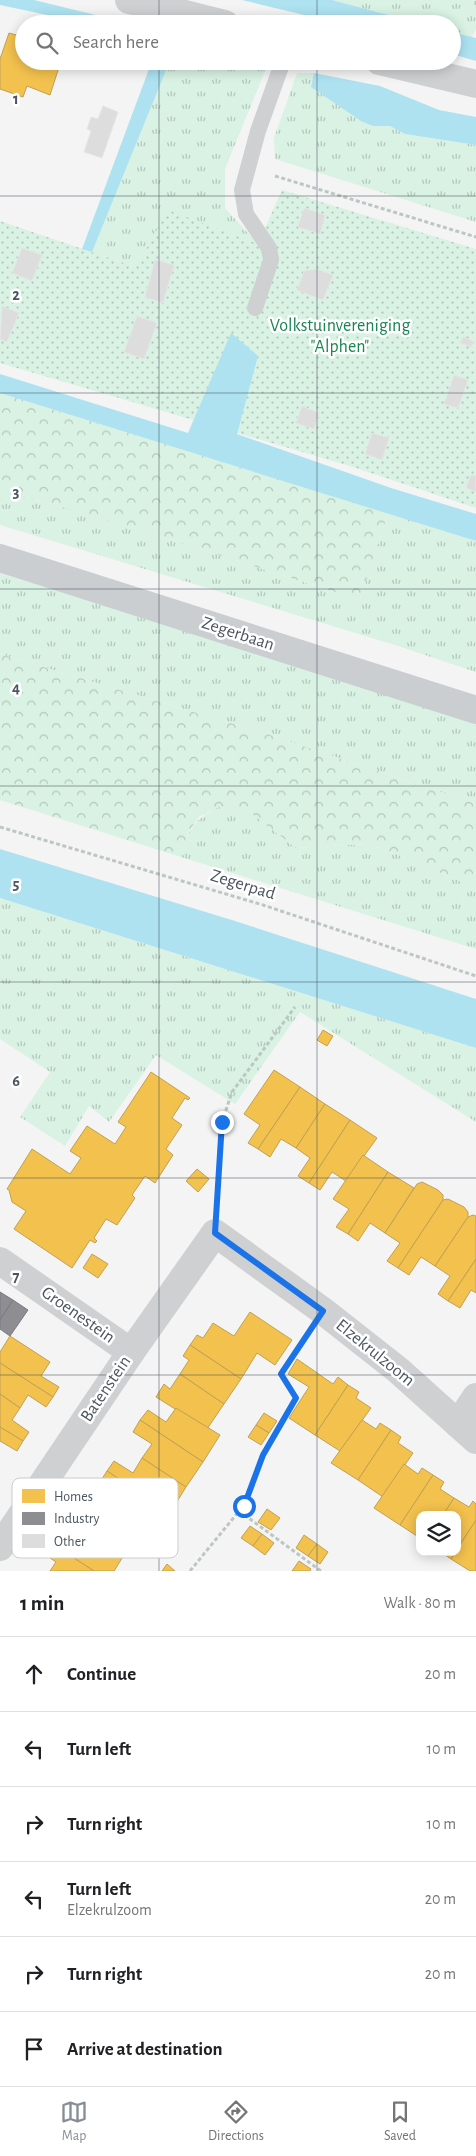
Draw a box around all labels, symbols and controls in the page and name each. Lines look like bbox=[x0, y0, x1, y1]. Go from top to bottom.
search box bbox=[15, 15, 461, 70]
icon: search bbox=[33, 29, 61, 57]
text: Search here bbox=[73, 33, 159, 52]
text: 1 bbox=[13, 91, 19, 107]
text: 2 bbox=[12, 287, 20, 303]
park label: Volkstuinvereniging "Alphen" bbox=[270, 317, 410, 356]
text: 3 bbox=[13, 484, 20, 500]
street label: Zegerbaan bbox=[200, 614, 276, 654]
text: 4 bbox=[12, 680, 20, 696]
street label: Zegerpad bbox=[208, 867, 278, 903]
text: 5 bbox=[13, 876, 20, 892]
text: 6 bbox=[12, 1073, 20, 1089]
route end bbox=[211, 1111, 234, 1134]
text: 7 bbox=[13, 1269, 20, 1285]
street label: Groenestein bbox=[38, 1283, 118, 1347]
street label: Elzekrulzoom bbox=[332, 1316, 418, 1390]
street label: Batenstein bbox=[78, 1353, 134, 1425]
legend bbox=[12, 1478, 178, 1558]
text: Homes bbox=[54, 1490, 93, 1504]
route start bbox=[233, 1495, 256, 1518]
map controls bbox=[416, 1511, 461, 1556]
button: layers bbox=[416, 1511, 461, 1556]
text: Industry bbox=[54, 1512, 100, 1526]
text: Other bbox=[54, 1535, 86, 1549]
text: 1 min bbox=[20, 1593, 64, 1614]
text: Walk · 80 m bbox=[384, 1595, 456, 1611]
icon: ahead bbox=[20, 1660, 48, 1688]
text: Continue bbox=[67, 1665, 136, 1684]
text: 20 m bbox=[425, 1666, 456, 1682]
icon: left bbox=[20, 1735, 48, 1763]
text: Turn left bbox=[67, 1740, 131, 1759]
text: 10 m bbox=[427, 1741, 456, 1757]
icon: right bbox=[20, 1810, 48, 1838]
text: Turn right bbox=[67, 1815, 142, 1834]
text: 10 m bbox=[427, 1816, 456, 1832]
text: Turn left bbox=[67, 1880, 131, 1899]
icon: left bbox=[20, 1885, 48, 1913]
text: 20 m bbox=[425, 1891, 456, 1907]
text: Elzekrulzoom bbox=[67, 1902, 152, 1918]
icon: right bbox=[20, 1960, 48, 1988]
text: Turn right bbox=[67, 1965, 142, 1984]
text: 20 m bbox=[425, 1966, 456, 1982]
icon: arrive bbox=[20, 2035, 48, 2063]
text: Arrive at destination bbox=[67, 2040, 223, 2059]
tab: Map bbox=[60, 2098, 88, 2145]
tab: Directions bbox=[208, 2098, 264, 2145]
tab: Saved bbox=[384, 2098, 416, 2145]

